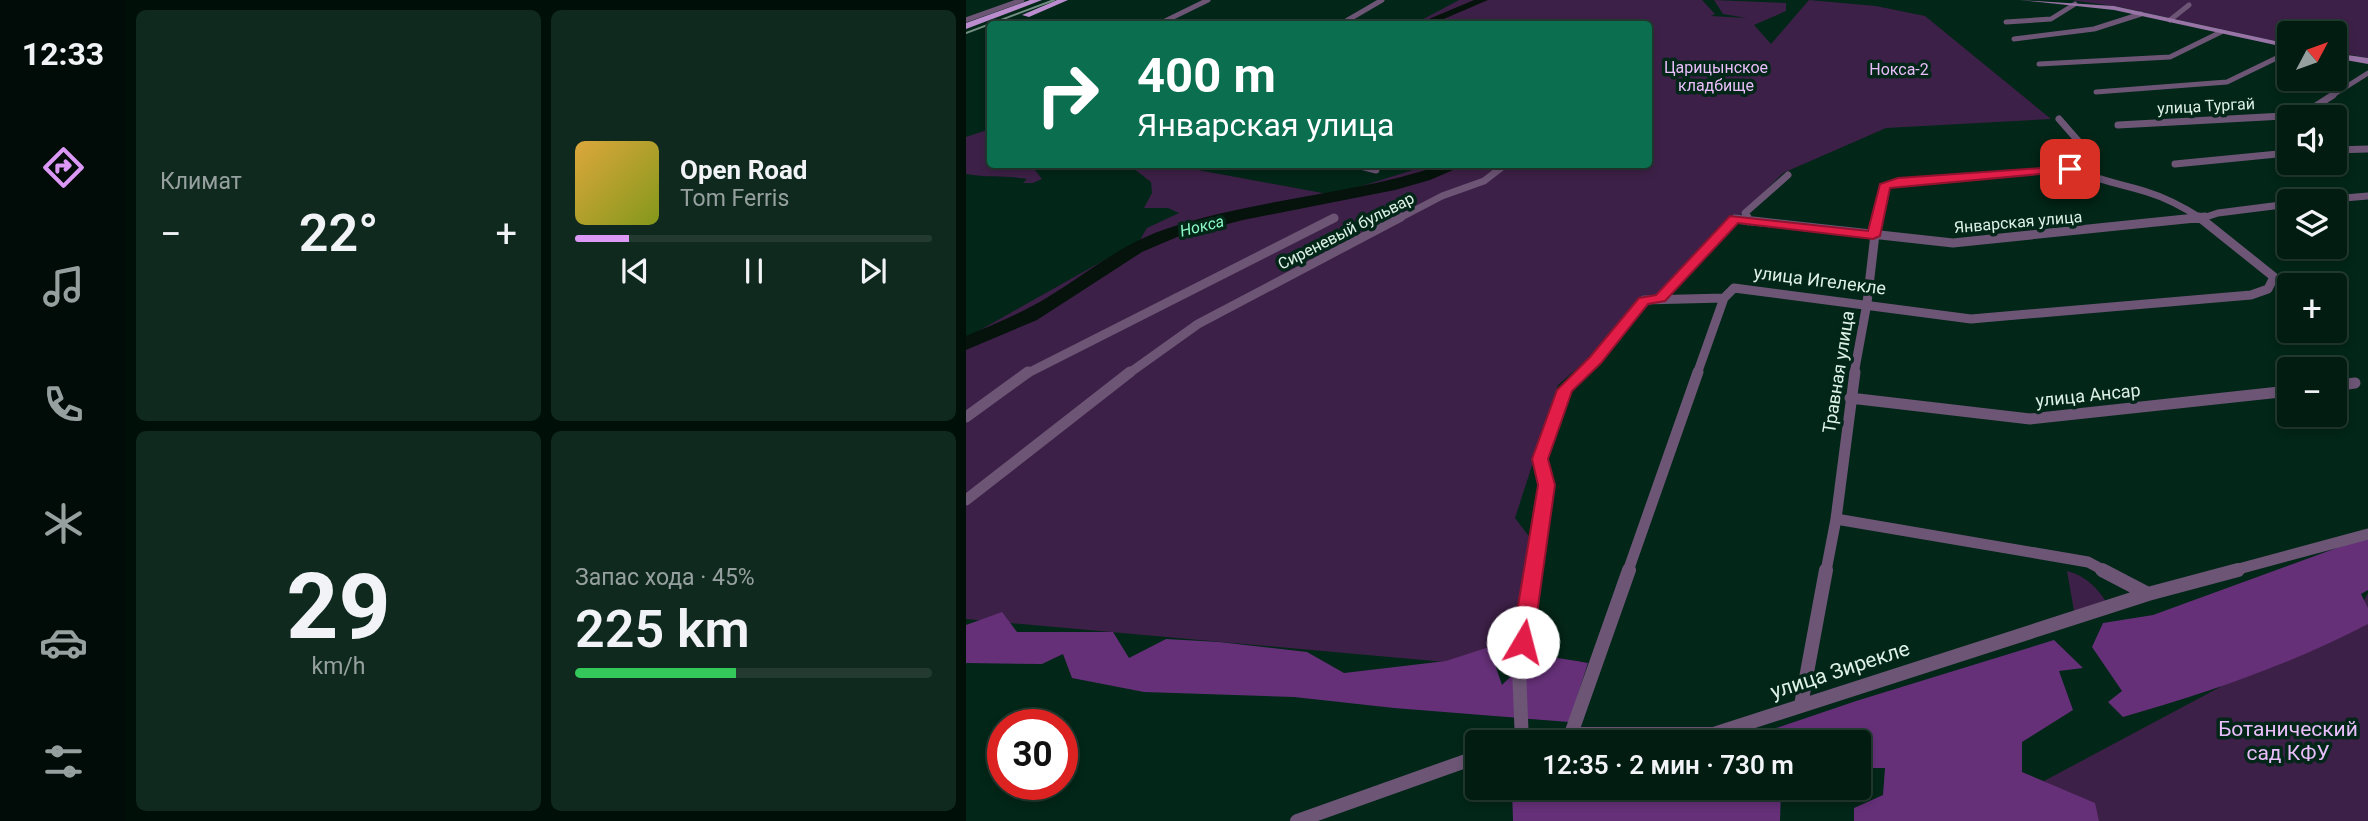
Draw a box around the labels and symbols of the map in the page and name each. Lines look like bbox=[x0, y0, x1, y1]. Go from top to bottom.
north arrow bbox=[2277, 21, 2347, 91]
park label: Царицынское кладбище bbox=[1664, 58, 1768, 95]
park label: Нокса-2 bbox=[1869, 60, 1929, 79]
street label: улица Тургай bbox=[2157, 94, 2255, 118]
pin bbox=[2040, 139, 2100, 199]
street label: Сиреневый бульвар bbox=[1275, 188, 1417, 274]
street label: Январская улица bbox=[1953, 207, 2083, 237]
water label: Нокса bbox=[1178, 211, 1226, 241]
street label: улица Игелекле bbox=[1753, 261, 1887, 299]
street label: Травная улица bbox=[1818, 309, 1858, 435]
street label: улица Ансар bbox=[2035, 379, 2141, 411]
position arrow bbox=[1486, 605, 1560, 679]
street label: улица Зирекле bbox=[1767, 636, 1913, 704]
speed limit sign: 30 bbox=[987, 709, 1078, 800]
park label: Ботанический сад КФУ bbox=[2218, 717, 2358, 765]

